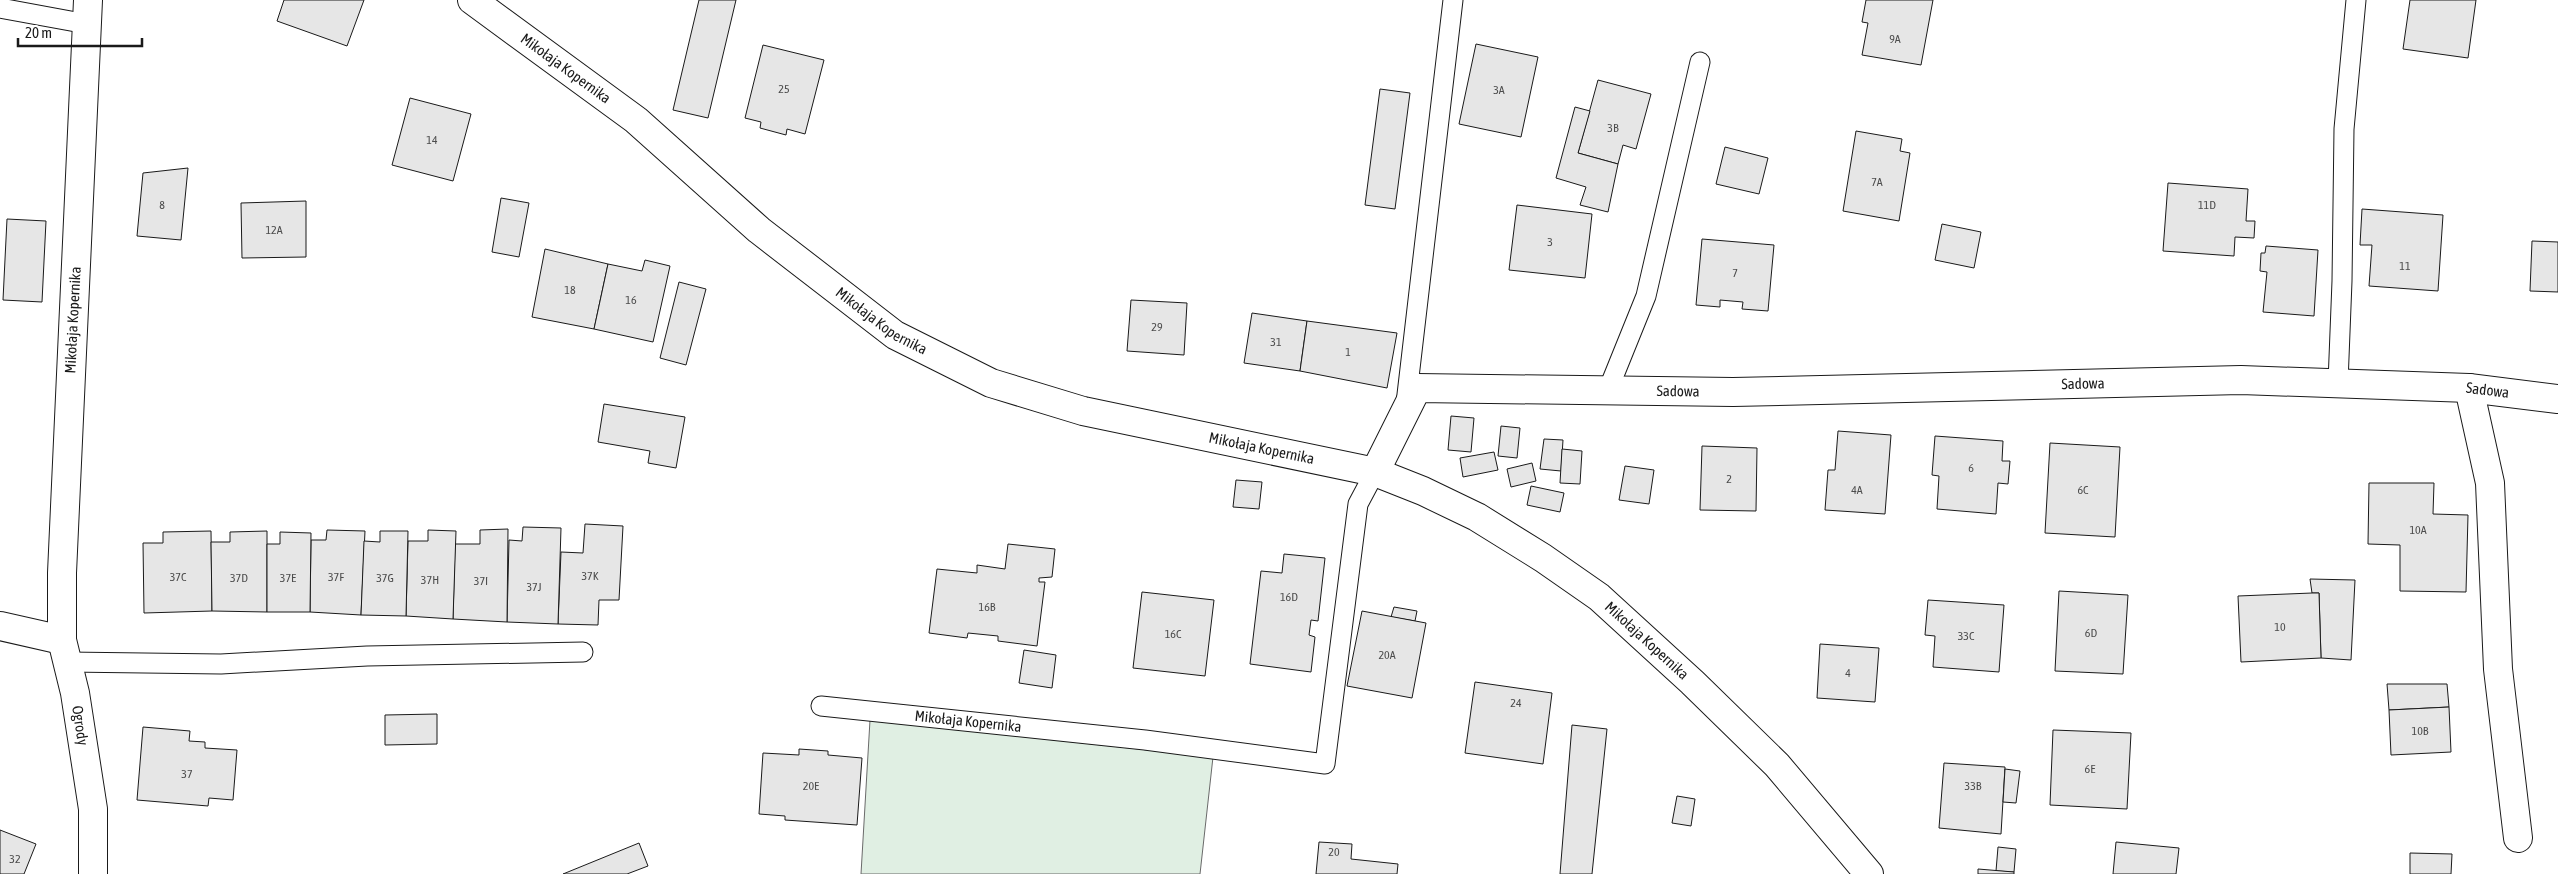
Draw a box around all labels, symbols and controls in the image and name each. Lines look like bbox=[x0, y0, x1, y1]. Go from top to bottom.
scale bar bbox=[18, 15, 141, 47]
text: 20 m bbox=[25, 24, 52, 41]
street label: Mikołaja Kopernika bbox=[518, 30, 614, 107]
house number: 9A bbox=[1889, 32, 1901, 46]
house number: 25 bbox=[778, 82, 790, 96]
house number: 3A bbox=[1493, 83, 1505, 97]
house number: 3B bbox=[1607, 121, 1619, 135]
house number: 14 bbox=[426, 133, 438, 147]
house number: 7A bbox=[1871, 175, 1883, 189]
house number: 8 bbox=[159, 198, 165, 212]
house number: 11D bbox=[2198, 198, 2216, 212]
house number: 12A bbox=[265, 223, 283, 237]
house number: 3 bbox=[1547, 235, 1553, 249]
house number: 11 bbox=[2399, 259, 2411, 273]
street label: Mikołaja Kopernika bbox=[61, 266, 84, 374]
house number: 7 bbox=[1732, 266, 1738, 280]
house number: 18 bbox=[564, 283, 576, 297]
street label: Mikołaja Kopernika bbox=[833, 283, 930, 358]
house number: 16 bbox=[625, 293, 637, 307]
house number: 29 bbox=[1151, 320, 1163, 334]
house number: 31 bbox=[1270, 335, 1282, 349]
house number: 1 bbox=[1345, 345, 1351, 359]
street label: Sadowa bbox=[2061, 374, 2105, 392]
street label: Sadowa bbox=[2465, 379, 2510, 401]
street label: Sadowa bbox=[1656, 382, 1700, 400]
street label: Mikołaja Kopernika bbox=[1208, 429, 1316, 467]
house number: 6 bbox=[1968, 461, 1974, 475]
house number: 2 bbox=[1726, 472, 1732, 486]
house number: 4A bbox=[1851, 483, 1863, 497]
house number: 6C bbox=[2077, 483, 2089, 497]
house number: 10A bbox=[2409, 523, 2427, 537]
house number: 37K bbox=[581, 569, 599, 583]
house number: 37C bbox=[170, 570, 187, 584]
house number: 37F bbox=[328, 570, 344, 584]
house number: 37D bbox=[230, 571, 248, 585]
house number: 37E bbox=[280, 571, 296, 585]
house number: 37G bbox=[376, 571, 394, 585]
house number: 37H bbox=[421, 573, 439, 587]
house number: 37I bbox=[474, 574, 488, 588]
house number: 37J bbox=[526, 580, 542, 594]
house number: 16D bbox=[1280, 590, 1298, 604]
street label: Mikołaja Kopernika bbox=[1602, 598, 1692, 683]
house number: 16B bbox=[979, 600, 996, 614]
house number: 10 bbox=[2274, 620, 2286, 634]
house number: 6D bbox=[2085, 626, 2097, 640]
house number: 16C bbox=[1165, 627, 1182, 641]
house number: 33C bbox=[1958, 629, 1975, 643]
house number: 20A bbox=[1378, 648, 1396, 662]
house number: 4 bbox=[1845, 666, 1851, 680]
house number: 24 bbox=[1510, 696, 1522, 710]
street label: Ogrody bbox=[69, 704, 92, 746]
street label: Mikołaja Kopernika bbox=[914, 707, 1022, 735]
house number: 10B bbox=[2412, 724, 2429, 738]
house number: 6E bbox=[2085, 762, 2095, 776]
house number: 37 bbox=[181, 767, 193, 781]
house number: 20E bbox=[803, 779, 819, 793]
house number: 33B bbox=[1965, 779, 1982, 793]
house number: 20 bbox=[1328, 845, 1340, 859]
house number: 32 bbox=[9, 852, 21, 866]

